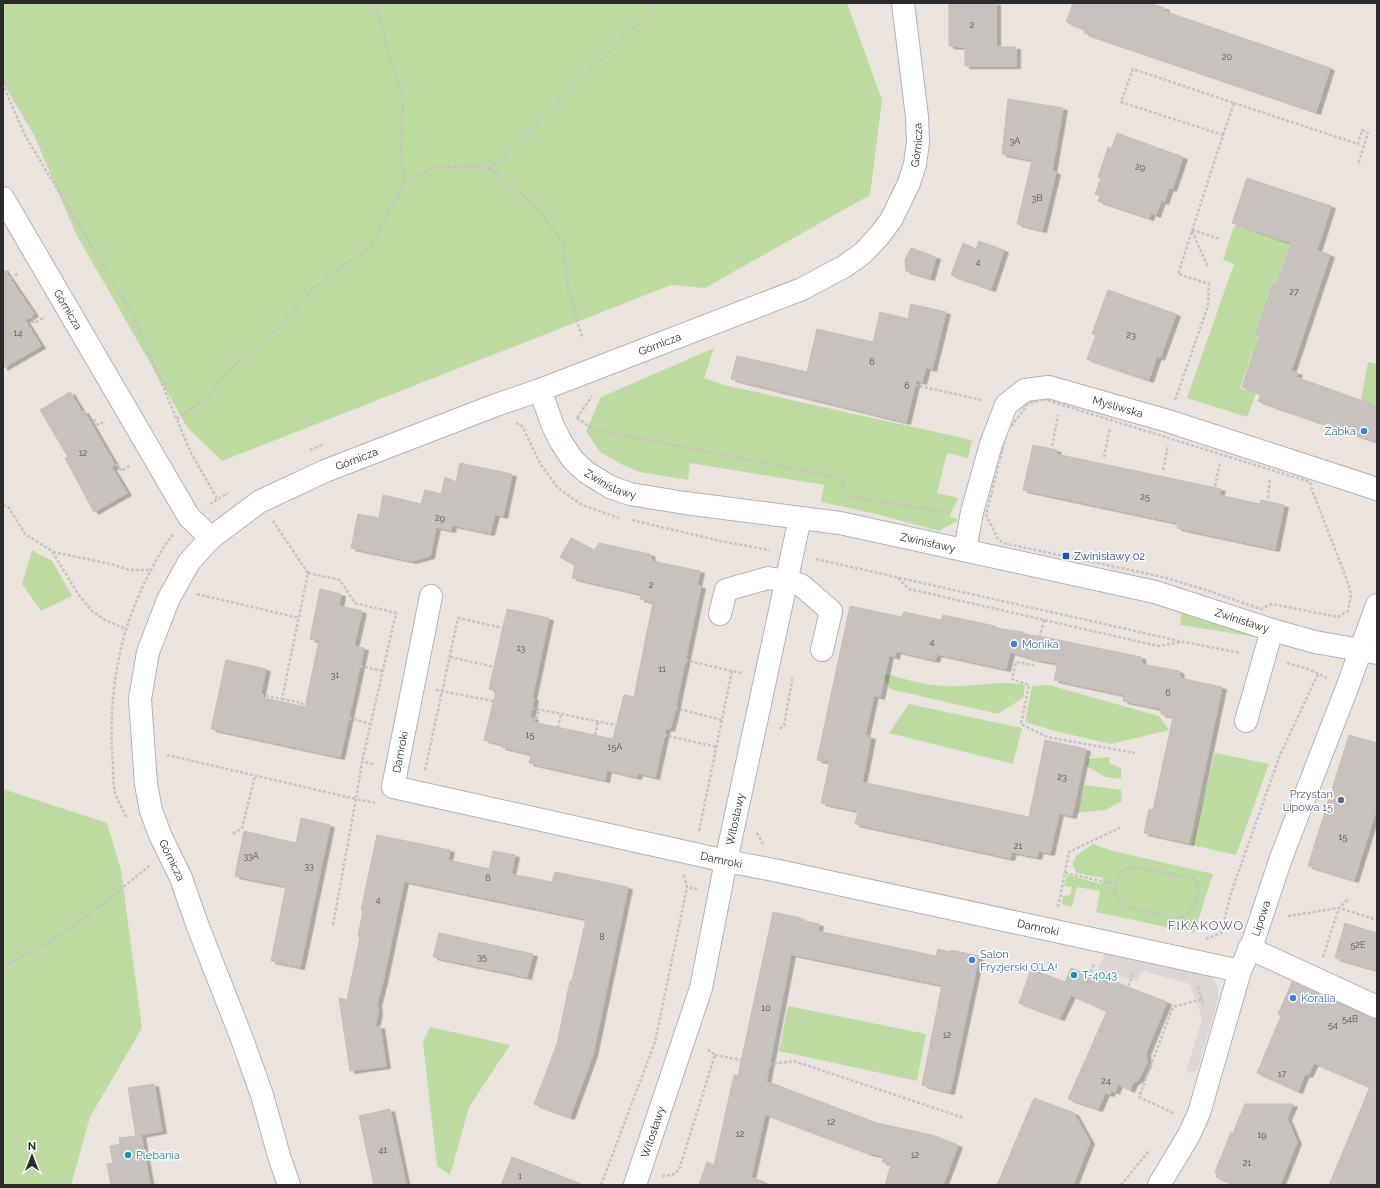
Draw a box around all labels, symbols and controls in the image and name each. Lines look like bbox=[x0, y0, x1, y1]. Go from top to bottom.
house number: 2 bbox=[970, 20, 975, 30]
house number: 20 bbox=[1222, 52, 1233, 62]
street label: Górnicza bbox=[909, 123, 925, 168]
house number: 3A bbox=[1010, 136, 1020, 146]
house number: 29 bbox=[1135, 162, 1145, 172]
house number: 3B bbox=[1032, 193, 1042, 203]
house number: 4 bbox=[976, 257, 981, 267]
street label: Górnicza bbox=[51, 287, 84, 332]
house number: 27 bbox=[1289, 287, 1299, 297]
house number: 14 bbox=[14, 328, 22, 338]
street label: Górnicza bbox=[637, 330, 683, 358]
house number: 23 bbox=[1126, 330, 1136, 340]
house number: 6 bbox=[869, 357, 875, 367]
house number: 6 bbox=[904, 381, 910, 391]
street label: Myśliwska bbox=[1091, 394, 1145, 421]
place label: Żabka bbox=[1324, 425, 1356, 438]
marker: Żabka bbox=[1359, 426, 1369, 436]
street label: Górnicza bbox=[334, 445, 380, 473]
house number: 12 bbox=[79, 448, 88, 458]
street label: Zwinisławy bbox=[582, 467, 637, 502]
house number: 25 bbox=[1140, 492, 1150, 502]
house number: 29 bbox=[435, 513, 445, 523]
street label: Zwinisławy bbox=[899, 530, 957, 555]
place label: Zwinisławy 02 bbox=[1074, 550, 1145, 563]
marker: Zwinisławy 02 bbox=[1061, 551, 1071, 561]
house number: 2 bbox=[649, 580, 654, 590]
street label: Zwinisławy bbox=[1213, 606, 1271, 636]
house number: 4 bbox=[930, 637, 935, 647]
place label: Monika bbox=[1022, 638, 1059, 651]
marker: Monika bbox=[1009, 639, 1019, 649]
house number: 13 bbox=[517, 643, 526, 653]
house number: 11 bbox=[658, 664, 666, 674]
house number: 31 bbox=[331, 670, 339, 680]
house number: 6 bbox=[1165, 688, 1171, 698]
street label: Damroki bbox=[390, 730, 411, 774]
house number: 15 bbox=[526, 730, 534, 740]
house number: 15A bbox=[608, 742, 622, 752]
house number: 23 bbox=[1057, 772, 1067, 782]
place label: Przystań Lipowa 15 bbox=[1283, 788, 1333, 814]
street label: Witosławy bbox=[724, 792, 748, 847]
marker: Przystań Lipowa 15 bbox=[1336, 795, 1346, 805]
house number: 15 bbox=[1339, 832, 1347, 842]
street label: Górnicza bbox=[156, 837, 187, 883]
house number: 21 bbox=[1014, 841, 1022, 851]
street label: Damroki bbox=[699, 849, 743, 871]
house number: 33A bbox=[243, 851, 259, 861]
house number: 33 bbox=[304, 861, 314, 871]
house number: 6 bbox=[485, 873, 491, 883]
house number: 4 bbox=[376, 895, 381, 905]
street label: Lipowa bbox=[1249, 899, 1273, 938]
street label: Damroki bbox=[1016, 917, 1060, 939]
district label: FIKAKOWO bbox=[1168, 918, 1244, 933]
house number: 8 bbox=[599, 932, 605, 942]
house number: 52E bbox=[1350, 940, 1366, 950]
place label: Salon Fryzjerski O'LA! bbox=[980, 948, 1057, 974]
house number: 35 bbox=[477, 952, 487, 962]
marker: Salon Fryzjerski O'LA! bbox=[967, 955, 977, 965]
place label: T-4043 bbox=[1082, 969, 1117, 982]
marker: T-4043 bbox=[1069, 970, 1079, 980]
place label: Koralia bbox=[1301, 992, 1336, 1005]
marker: Koralia bbox=[1288, 993, 1298, 1003]
house number: 10 bbox=[761, 1003, 771, 1013]
house number: 54B bbox=[1342, 1014, 1358, 1024]
house number: 54 bbox=[1328, 1020, 1338, 1030]
house number: 12 bbox=[943, 1030, 952, 1040]
house number: 17 bbox=[1278, 1069, 1286, 1079]
house number: 24 bbox=[1101, 1076, 1111, 1086]
street label: Witosławy bbox=[639, 1105, 668, 1159]
house number: 12 bbox=[827, 1117, 836, 1127]
house number: 12 bbox=[736, 1129, 745, 1139]
house number: 19 bbox=[1257, 1130, 1267, 1140]
north arrow bbox=[12, 1136, 52, 1176]
text: N bbox=[28, 1140, 36, 1153]
house number: 41 bbox=[379, 1145, 388, 1155]
place label: Plebania bbox=[136, 1149, 180, 1162]
marker: Plebania bbox=[123, 1150, 133, 1160]
house number: 12 bbox=[911, 1150, 920, 1160]
house number: 21 bbox=[1243, 1158, 1251, 1168]
house number: 1 bbox=[518, 1171, 522, 1181]

